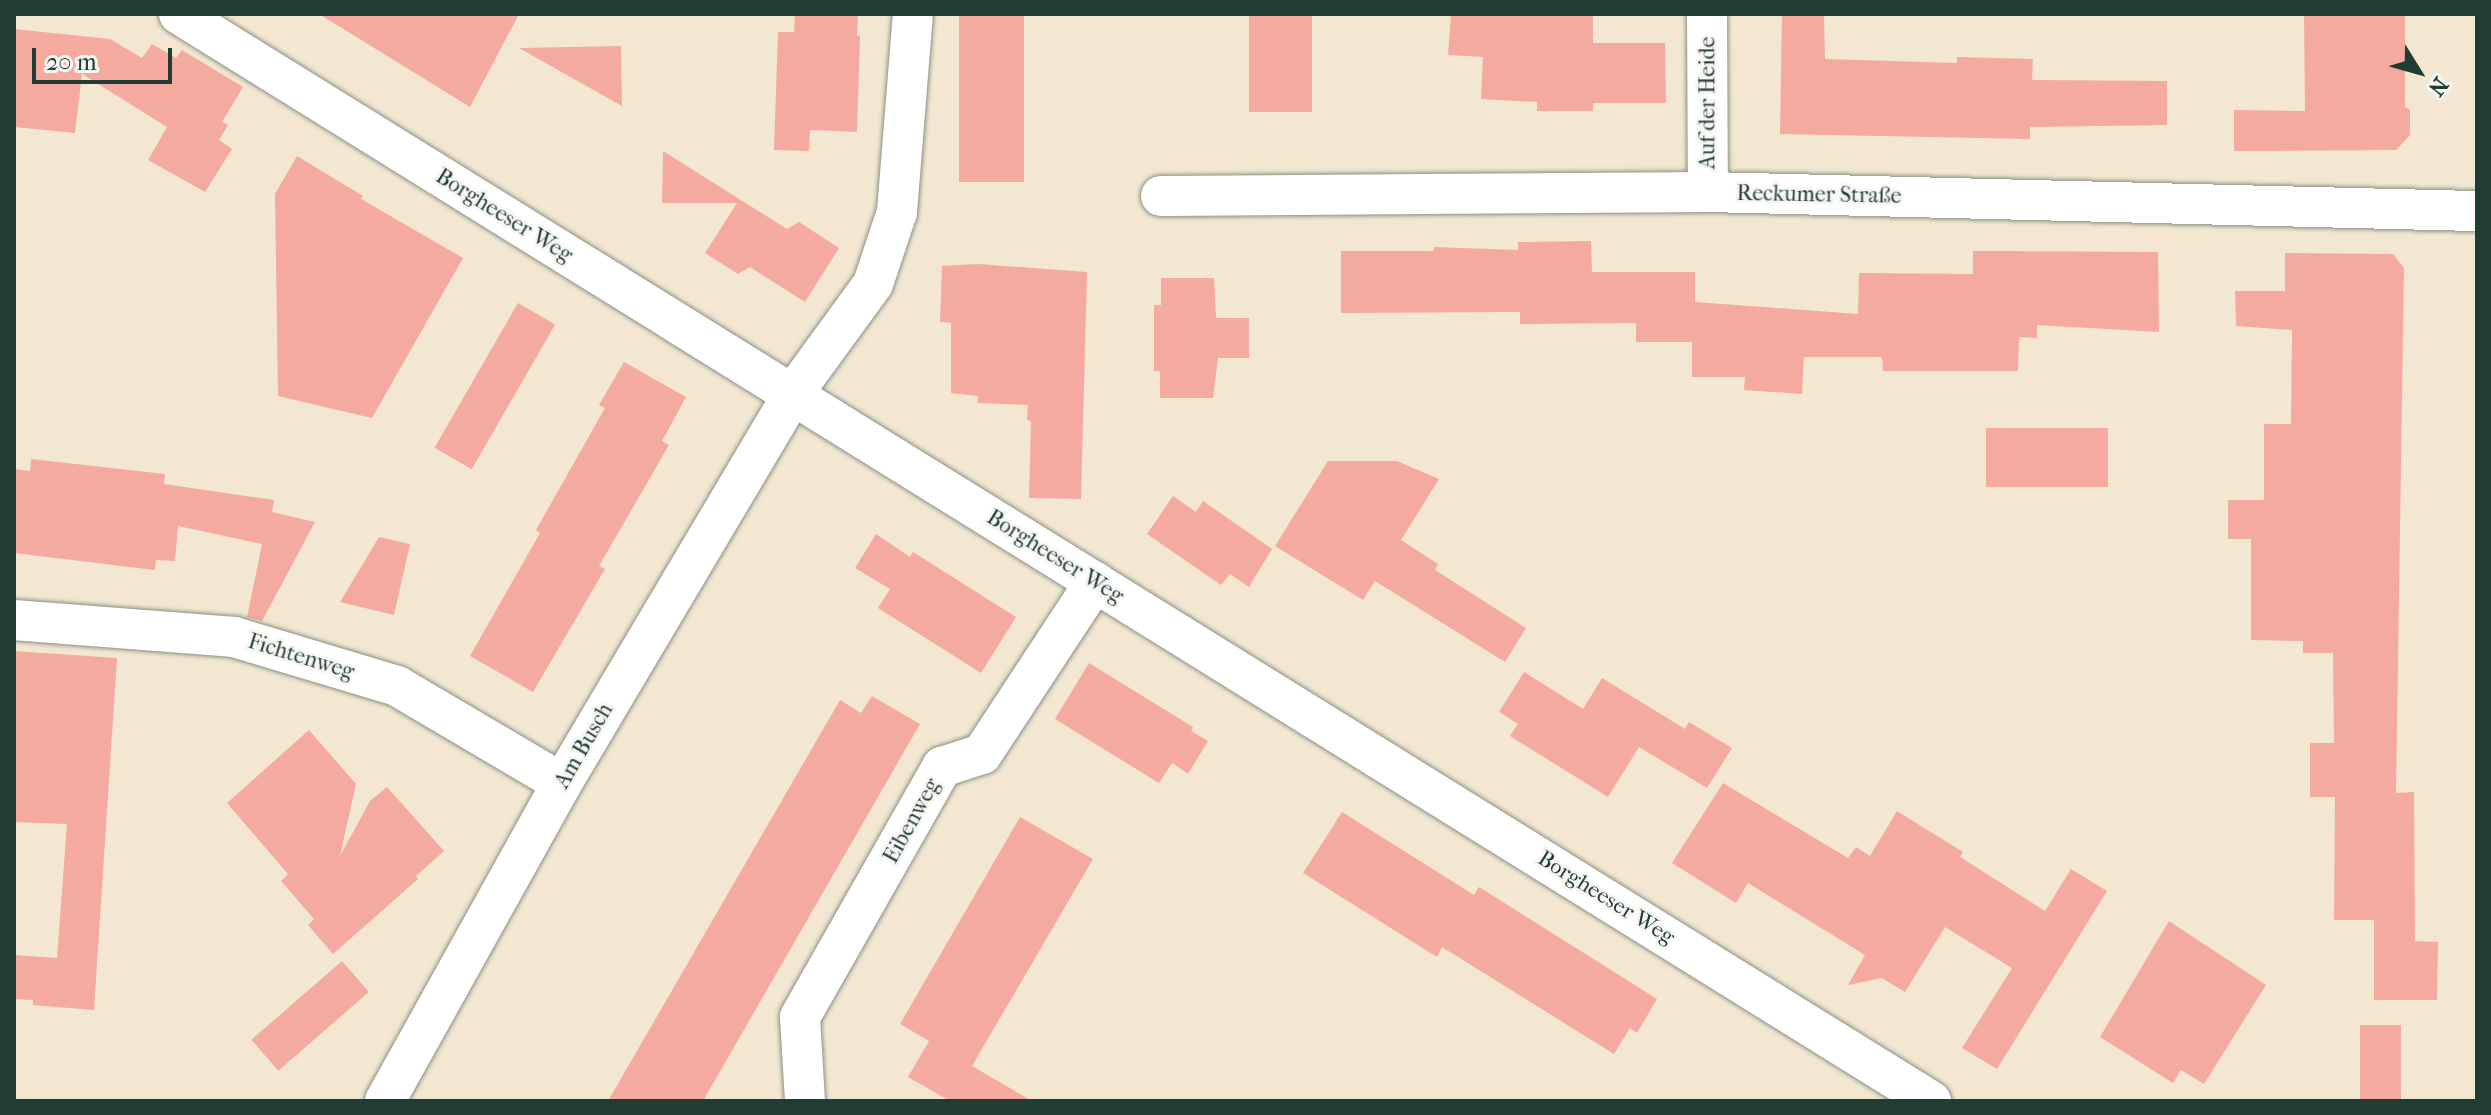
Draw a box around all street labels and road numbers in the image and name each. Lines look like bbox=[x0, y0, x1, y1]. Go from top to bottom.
street label: Auf der Heide bbox=[1695, 37, 1721, 169]
street label: Borgheeser Weg bbox=[431, 163, 577, 269]
street label: Reckumer Straße bbox=[1736, 180, 1902, 210]
street label: Borgheeser Weg bbox=[982, 504, 1128, 610]
street label: Fichtenweg bbox=[245, 628, 357, 686]
street label: Am Busch bbox=[549, 699, 619, 793]
street label: Eibenweg bbox=[878, 774, 946, 868]
street label: Borgheeser Weg bbox=[1533, 845, 1679, 951]

